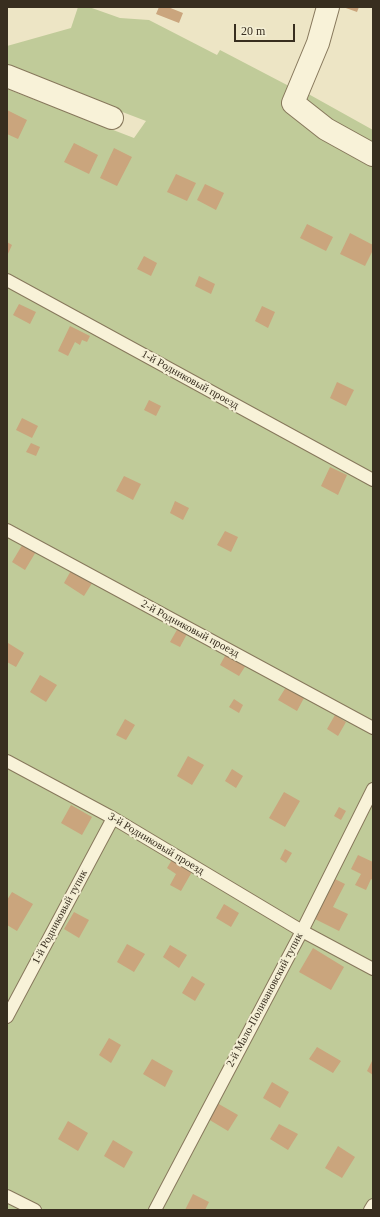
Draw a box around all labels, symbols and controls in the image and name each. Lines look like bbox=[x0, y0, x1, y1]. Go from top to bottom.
scale bar bbox=[236, 16, 297, 42]
text: 20 m bbox=[241, 24, 265, 38]
street label: 1-й Родниковый проезд bbox=[139, 348, 241, 412]
street label: 2-й Родниковый проезд bbox=[139, 597, 241, 661]
street label: 3-й Родниковый проезд bbox=[106, 810, 206, 878]
street label: 1-й Родниковый тупик bbox=[30, 868, 90, 966]
street label: 2-й Мало-Поливановский тупик bbox=[224, 931, 306, 1069]

